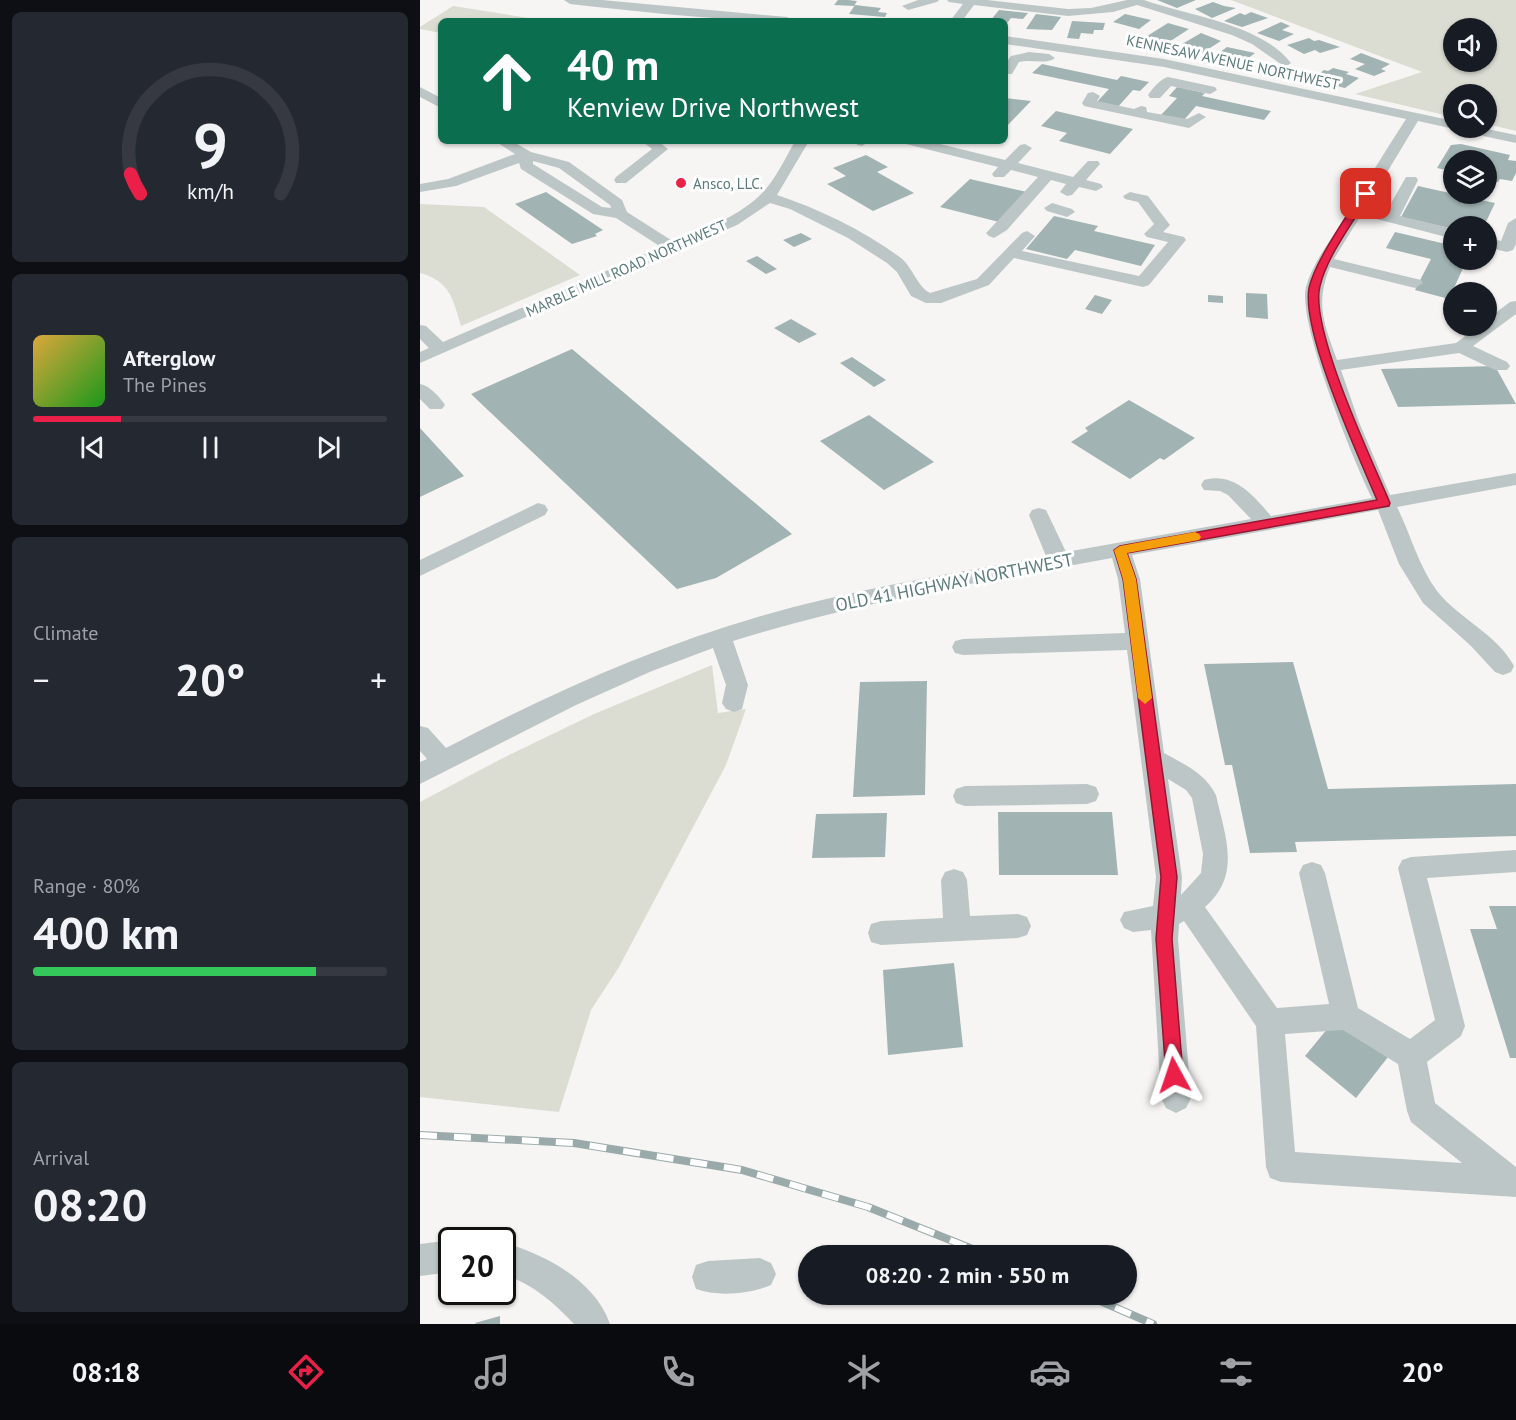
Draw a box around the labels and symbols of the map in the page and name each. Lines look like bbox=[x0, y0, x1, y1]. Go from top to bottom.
street label: KENNESAW AVENUE NORTHWEST bbox=[1125, 30, 1342, 94]
pin bbox=[1340, 168, 1391, 219]
place label: Ansco, LLC. bbox=[693, 174, 763, 193]
marker: Ansco, LLC. bbox=[674, 176, 688, 190]
street label: MARBLE MILL ROAD NORTHWEST bbox=[523, 215, 730, 321]
street label: OLD 41 HIGHWAY NORTHWEST bbox=[833, 548, 1075, 616]
position arrow bbox=[1142, 1043, 1206, 1107]
speed limit sign: 20 bbox=[438, 1227, 516, 1305]

